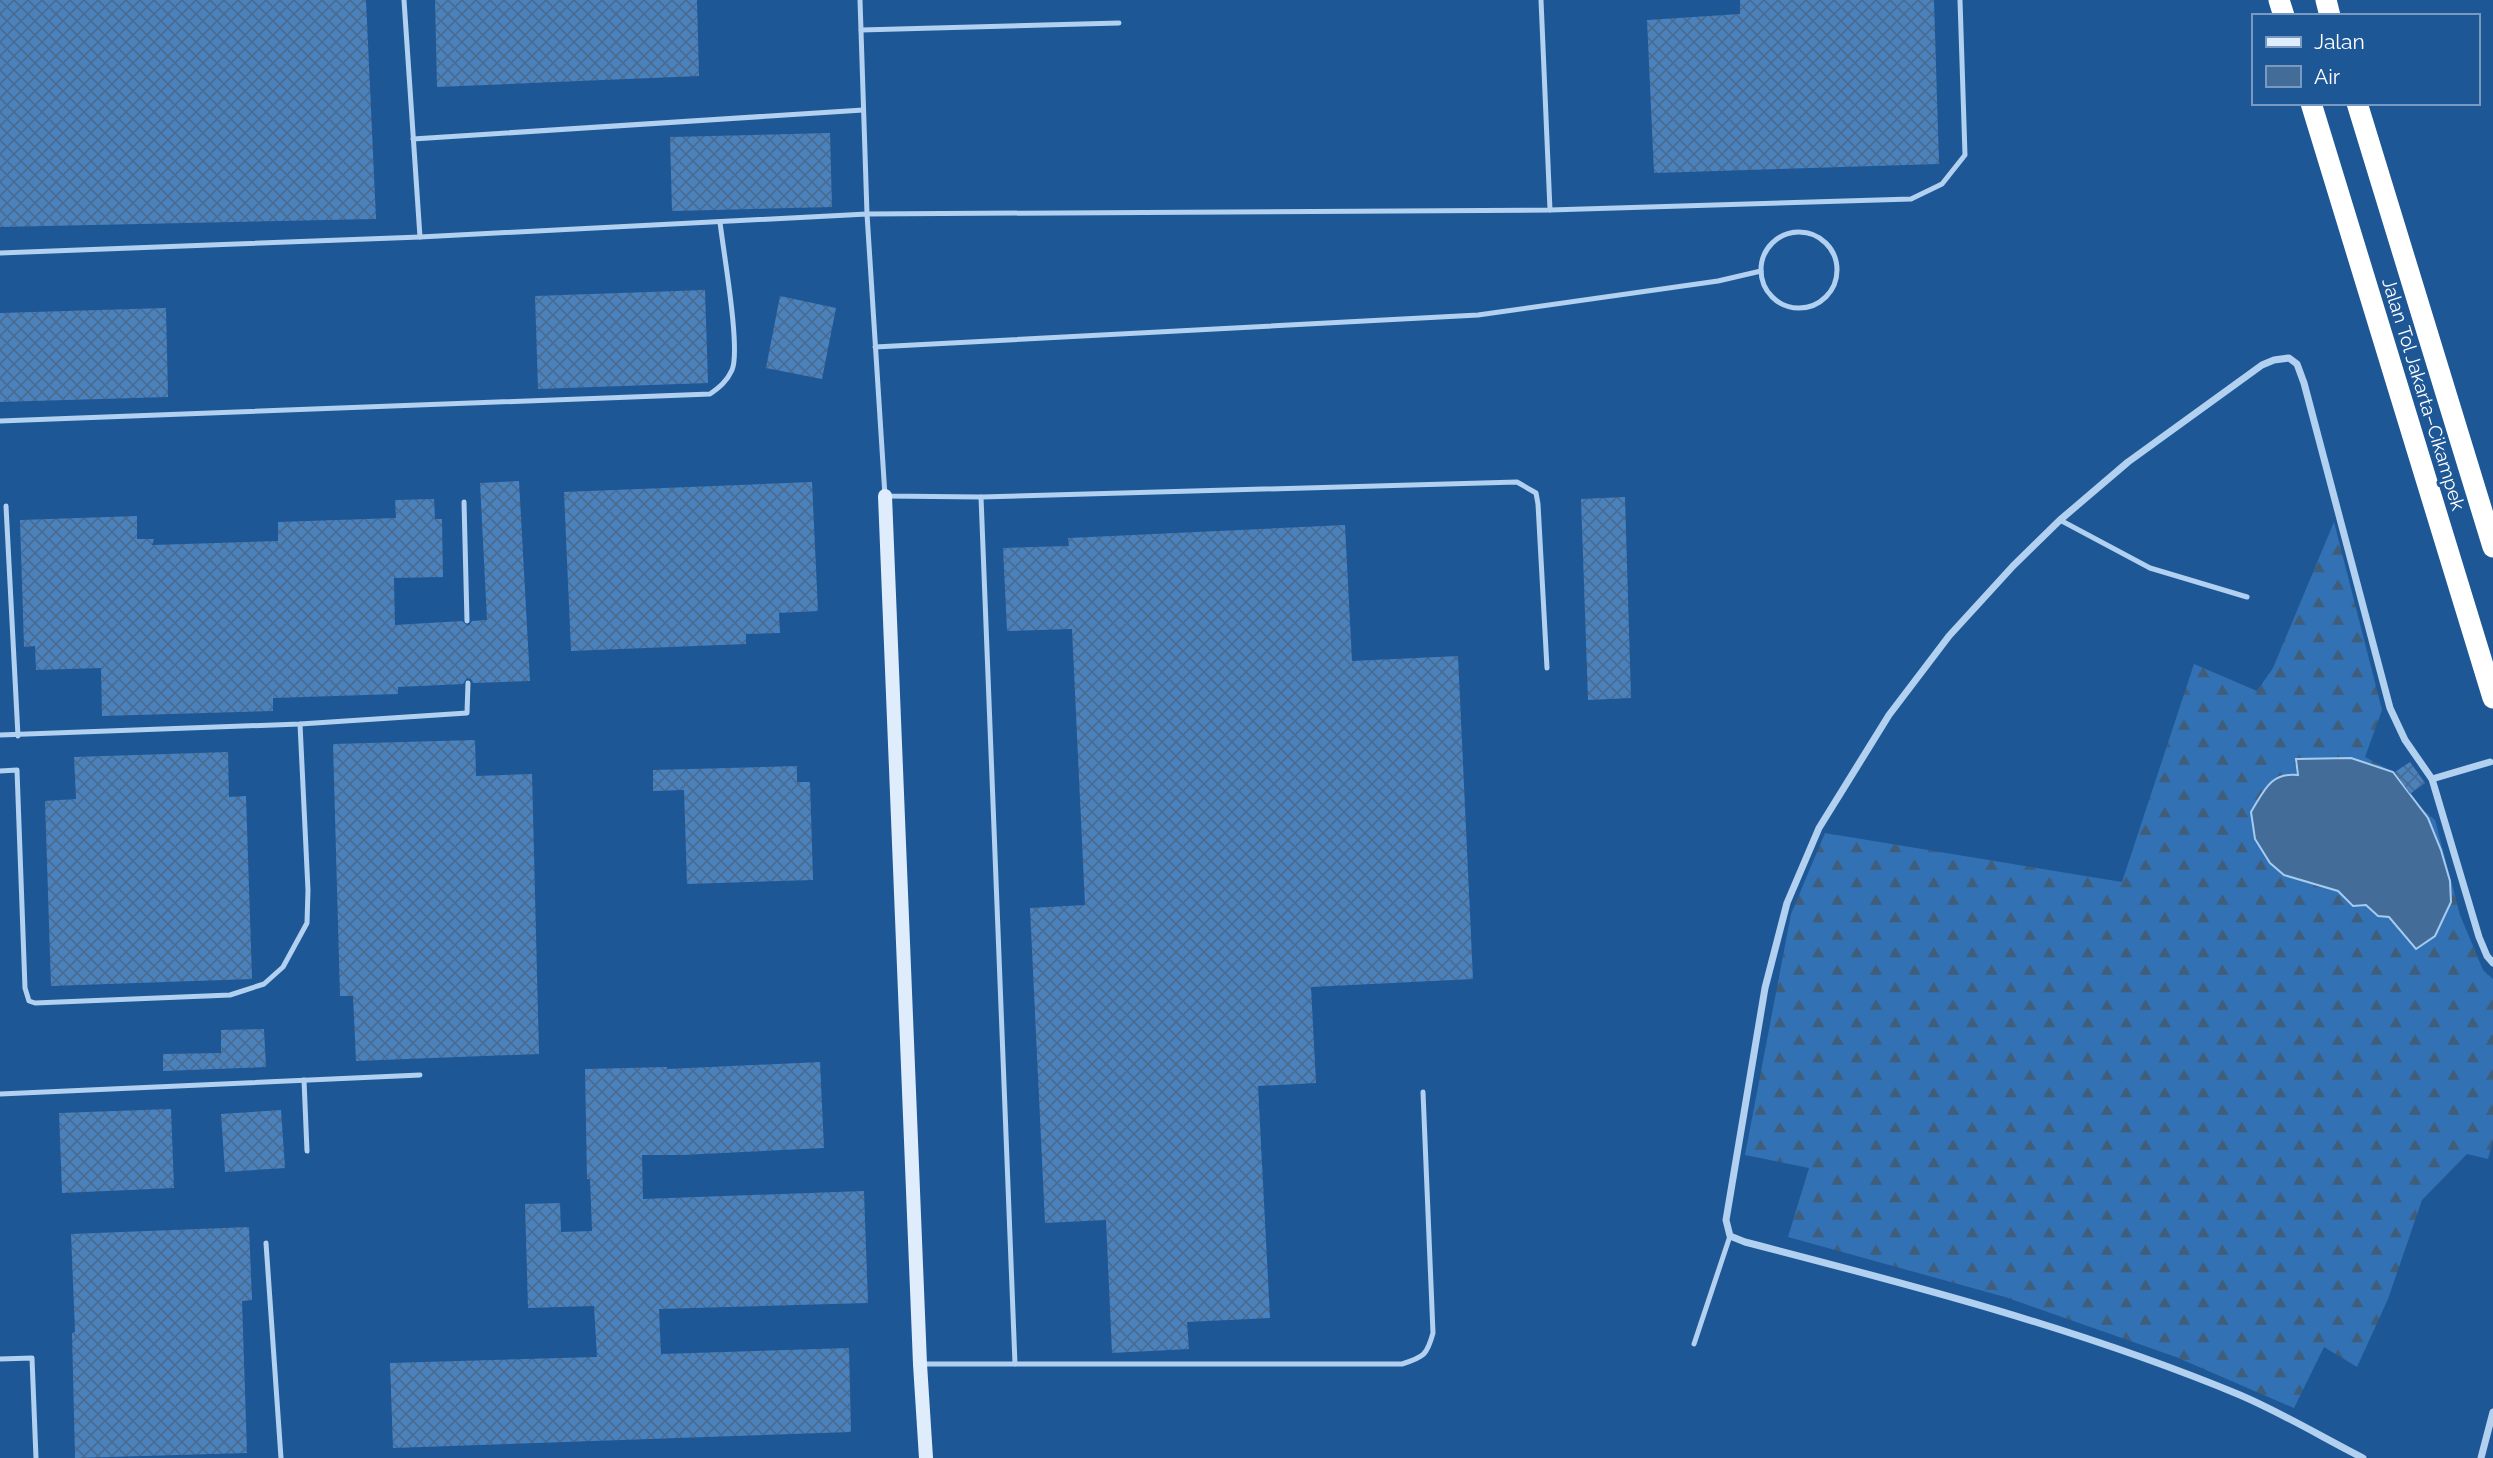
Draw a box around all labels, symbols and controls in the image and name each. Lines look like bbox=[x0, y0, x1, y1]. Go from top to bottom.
legend bbox=[2252, 14, 2479, 105]
text: Jalan bbox=[2314, 29, 2365, 54]
text: Air bbox=[2314, 64, 2341, 89]
street label: Jalan Tol Jakarta–Cikampek bbox=[2378, 275, 2470, 513]

